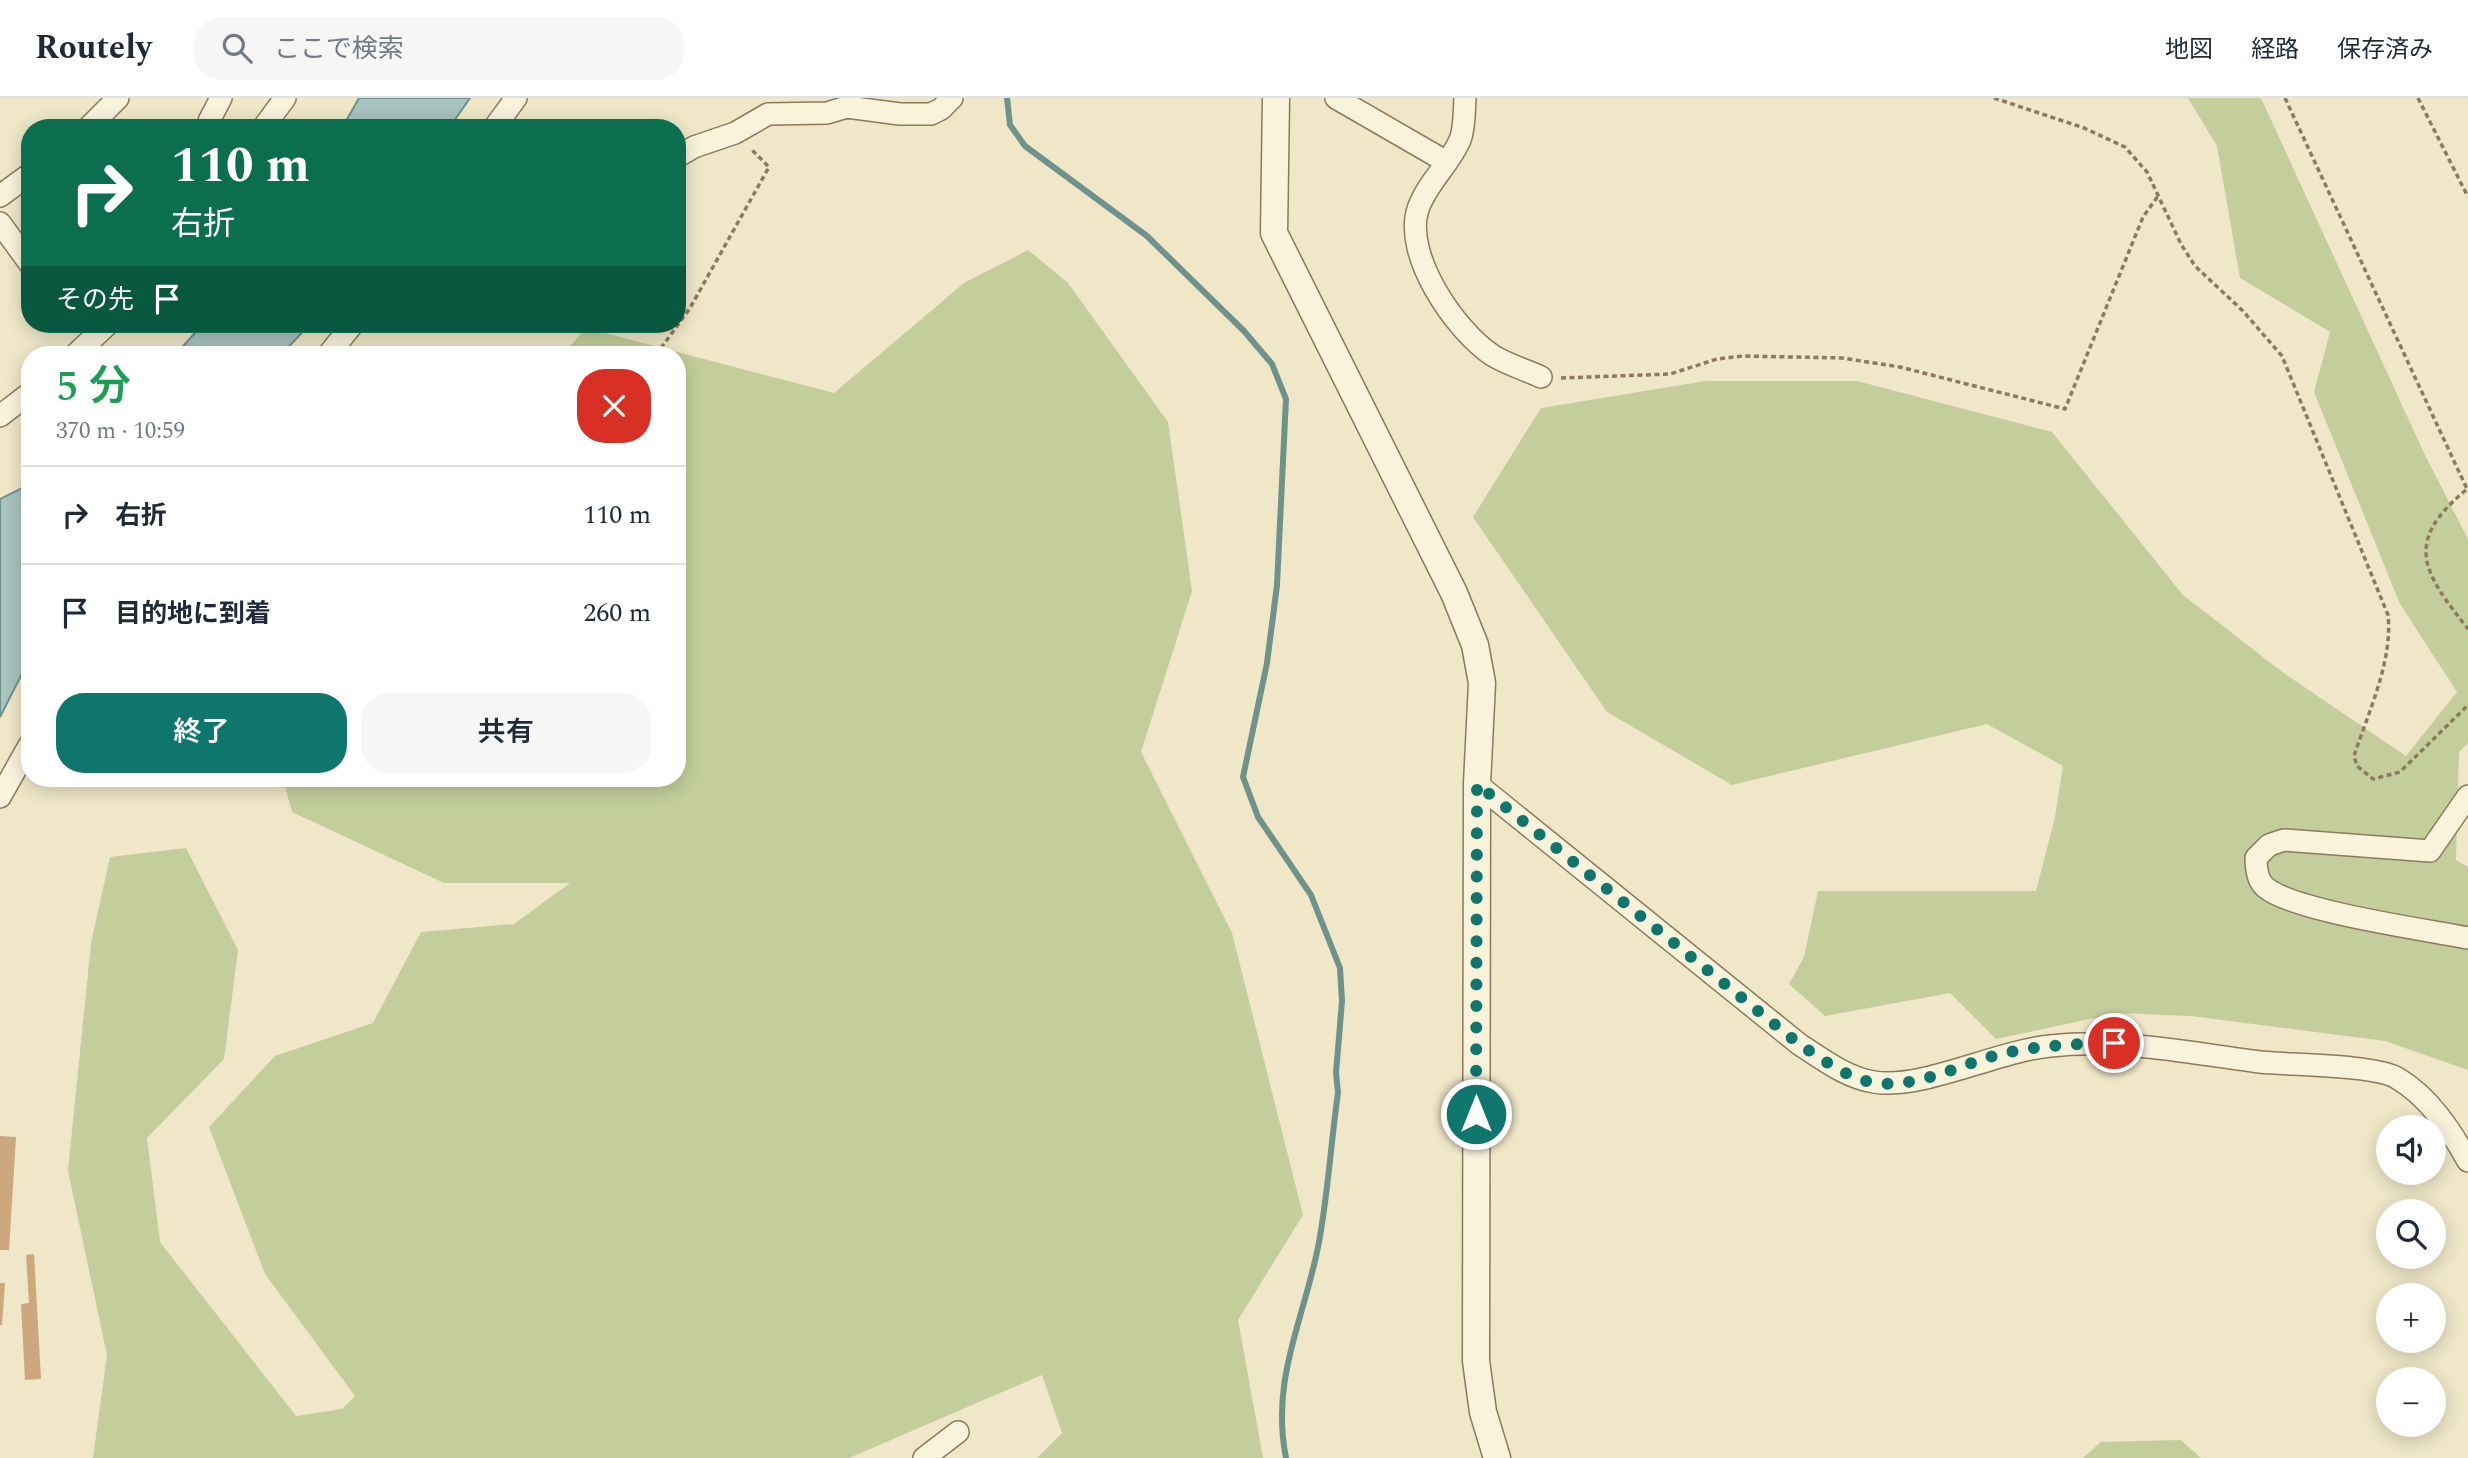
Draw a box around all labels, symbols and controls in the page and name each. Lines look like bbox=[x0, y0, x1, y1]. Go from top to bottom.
search box bbox=[194, 17, 684, 80]
text: Routely bbox=[35, 23, 152, 73]
icon: search bbox=[218, 29, 256, 67]
text: ここで検索 bbox=[274, 29, 404, 69]
text: 地図 bbox=[2165, 32, 2213, 68]
text: 経路 bbox=[2251, 32, 2299, 68]
text: 保存済み bbox=[2337, 32, 2433, 68]
text: 110 m bbox=[171, 129, 310, 204]
icon: right bbox=[56, 147, 147, 238]
text: 右折 bbox=[171, 200, 235, 249]
text: その先 bbox=[56, 280, 134, 320]
icon: arrive bbox=[148, 280, 186, 318]
text: 5 分 bbox=[56, 356, 131, 419]
button: close bbox=[577, 369, 651, 443]
text: 370 m · 10:59 bbox=[56, 414, 185, 449]
text: 110 m bbox=[583, 495, 651, 535]
icon: right bbox=[56, 496, 94, 534]
text: 右折 bbox=[115, 496, 167, 536]
text: 260 m bbox=[583, 593, 651, 633]
icon: arrive bbox=[56, 594, 94, 632]
text: 目的地に到着 bbox=[115, 594, 271, 634]
button: 終了 bbox=[56, 693, 347, 773]
button: 共有 bbox=[361, 693, 651, 773]
pin bbox=[2084, 1013, 2144, 1073]
icon: arrive bbox=[2095, 1024, 2133, 1062]
position arrow bbox=[1439, 1077, 1513, 1151]
map controls bbox=[2376, 1115, 2446, 1437]
button: sound bbox=[2376, 1115, 2446, 1185]
button: search bbox=[2376, 1199, 2446, 1269]
button: + bbox=[2376, 1283, 2446, 1353]
button: − bbox=[2376, 1367, 2446, 1437]

